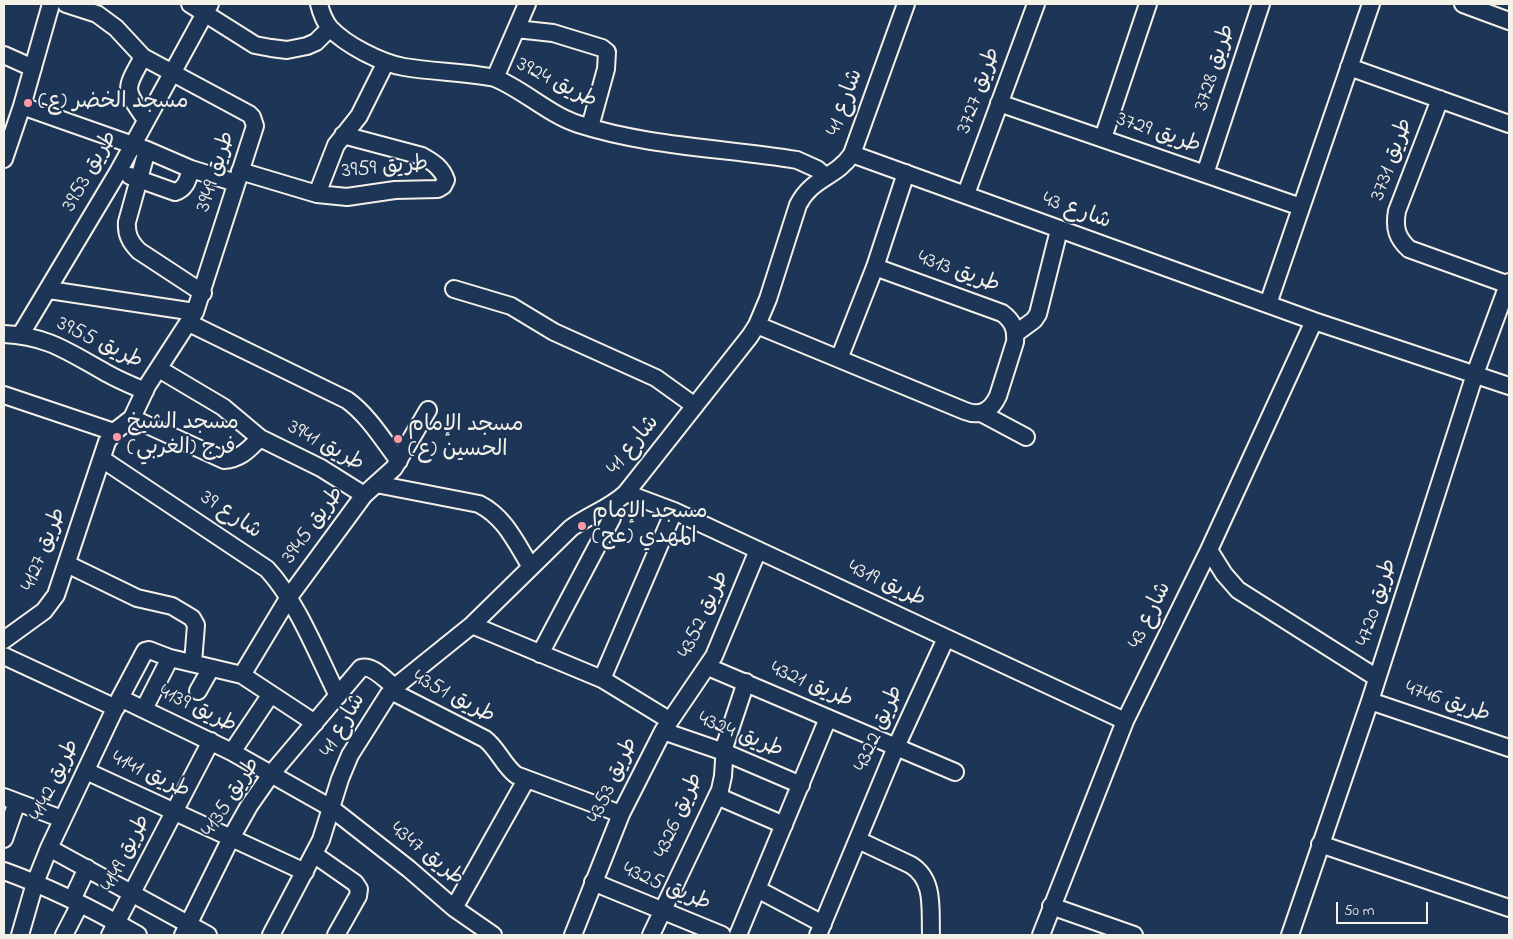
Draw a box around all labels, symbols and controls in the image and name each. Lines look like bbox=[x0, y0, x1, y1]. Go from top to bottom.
street label: طريق 3728 bbox=[1190, 22, 1242, 114]
street label: طريق 3727 bbox=[952, 44, 1008, 138]
street label: طريق 3924 bbox=[511, 52, 601, 116]
street label: شارع 41 bbox=[822, 66, 870, 140]
place label: مسجد الخضر (ع) bbox=[38, 90, 189, 116]
marker: مسجد الخضر (ع) bbox=[22, 97, 34, 109]
street label: طريق 3729 bbox=[1112, 107, 1204, 161]
street label: طريق 3731 bbox=[1366, 115, 1420, 205]
street label: طريق 3953 bbox=[57, 127, 125, 217]
street label: طريق 3949 bbox=[192, 128, 242, 216]
street label: طريق 3959 bbox=[341, 152, 429, 186]
street label: شارع 43 bbox=[1038, 187, 1114, 237]
street label: طريق 4313 bbox=[913, 246, 1003, 300]
street label: طريق 3955 bbox=[52, 312, 146, 376]
place label: مسجد الشيخ فرج (الغربي) bbox=[127, 411, 239, 462]
street label: شارع 41 bbox=[602, 411, 666, 481]
place label: مسجد الإمام الحسين (ع) bbox=[408, 413, 524, 464]
street label: طريق 3941 bbox=[282, 415, 368, 479]
marker: مسجد الشيخ فرج (الغربي) bbox=[111, 431, 123, 443]
marker: مسجد الإمام الحسين (ع) bbox=[392, 433, 404, 445]
street label: طريق 3945 bbox=[277, 482, 351, 570]
street label: شارع 39 bbox=[194, 486, 266, 546]
place label: مسجد الإمام المهدي (عج) bbox=[592, 500, 708, 552]
street label: طريق 4127 bbox=[16, 504, 74, 596]
marker: مسجد الإمام المهدي (عج) bbox=[576, 520, 588, 532]
street label: طريق 4319 bbox=[843, 555, 929, 615]
street label: طريق 4720 bbox=[1351, 556, 1405, 650]
street label: طريق 4352 bbox=[673, 567, 737, 663]
street label: شارع 43 bbox=[1124, 578, 1178, 654]
street label: طريق 4321 bbox=[765, 657, 857, 715]
street label: طريق 4351 bbox=[407, 665, 499, 731]
street label: طريق 4746 bbox=[1401, 676, 1493, 730]
street label: طريق 4139 bbox=[154, 680, 240, 740]
street label: طريق 4322 bbox=[849, 682, 911, 776]
street label: شارع 41 bbox=[315, 689, 373, 763]
street label: طريق 4324 bbox=[693, 707, 787, 765]
street label: طريق 4353 bbox=[583, 734, 645, 828]
street label: طريق 4142 bbox=[25, 736, 87, 826]
street label: طريق 4141 bbox=[106, 746, 194, 806]
street label: طريق 4135 bbox=[197, 753, 267, 843]
street label: طريق 4326 bbox=[650, 769, 710, 863]
street label: طريق 4149 bbox=[96, 811, 158, 897]
street label: طريق 4347 bbox=[384, 817, 468, 893]
street label: طريق 4325 bbox=[618, 858, 714, 918]
scale bar bbox=[1338, 892, 1430, 924]
text: 50 m bbox=[1344, 900, 1374, 922]

